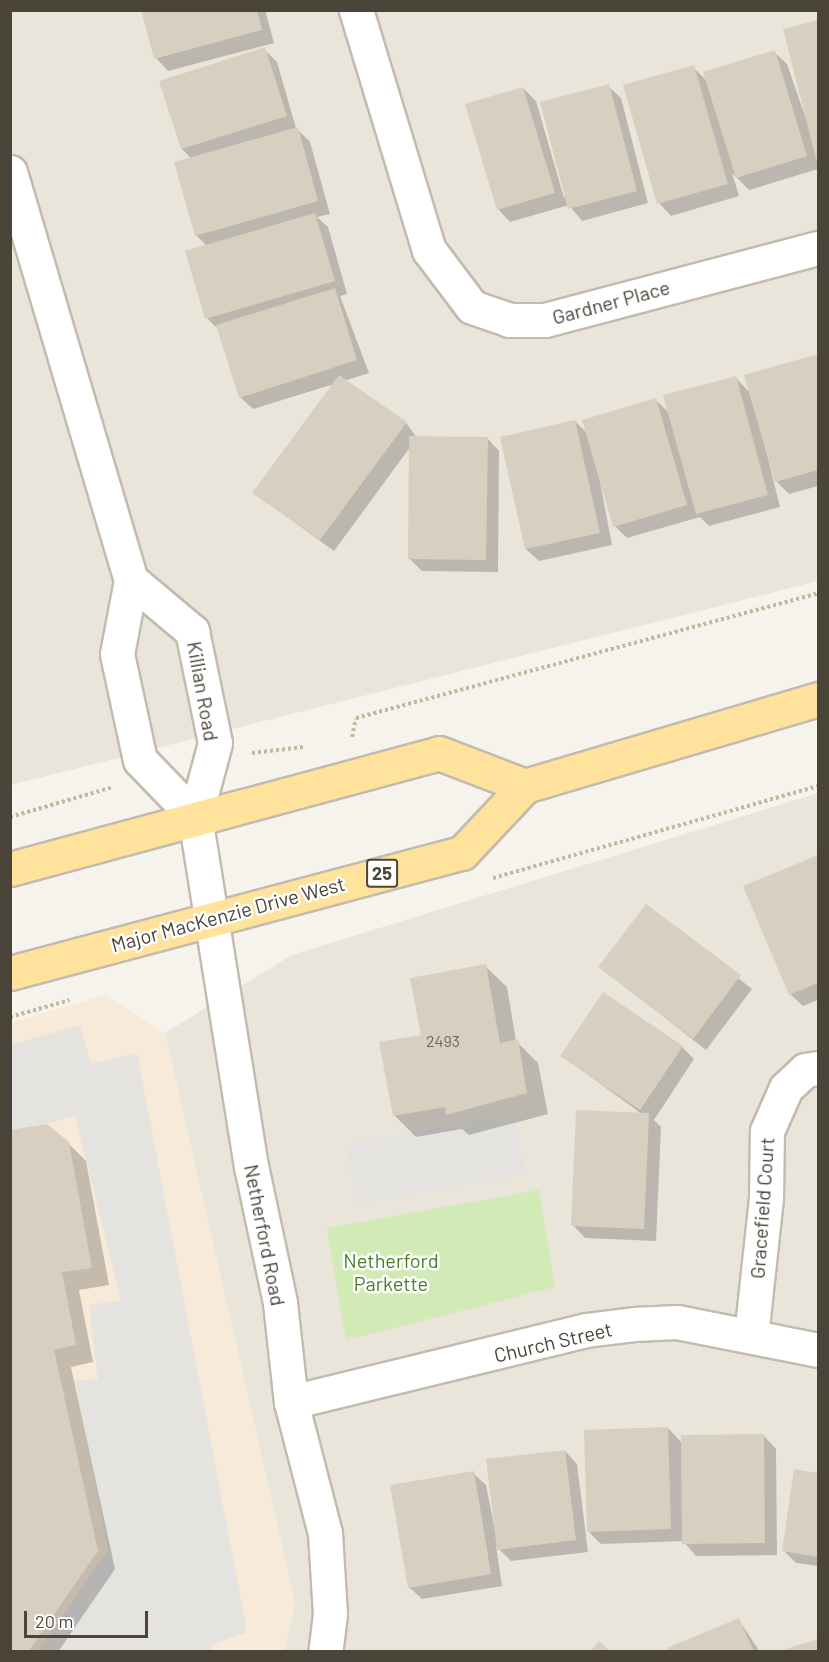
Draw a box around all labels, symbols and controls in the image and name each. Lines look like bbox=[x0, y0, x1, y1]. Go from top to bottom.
street label: Gardner Place bbox=[550, 275, 672, 329]
street label: Killian Road bbox=[182, 639, 224, 743]
road number: 25 bbox=[366, 858, 398, 888]
street label: Major MacKenzie Drive West bbox=[108, 871, 348, 957]
house number: 2493 bbox=[426, 1031, 460, 1051]
street label: Gracefield Court bbox=[745, 1136, 779, 1280]
street label: Netherford Road bbox=[240, 1162, 290, 1308]
park label: Netherford Parkette bbox=[343, 1249, 439, 1296]
street label: Church Street bbox=[492, 1317, 614, 1367]
scale bar bbox=[27, 1599, 152, 1637]
text: 20 m bbox=[35, 1610, 73, 1632]

